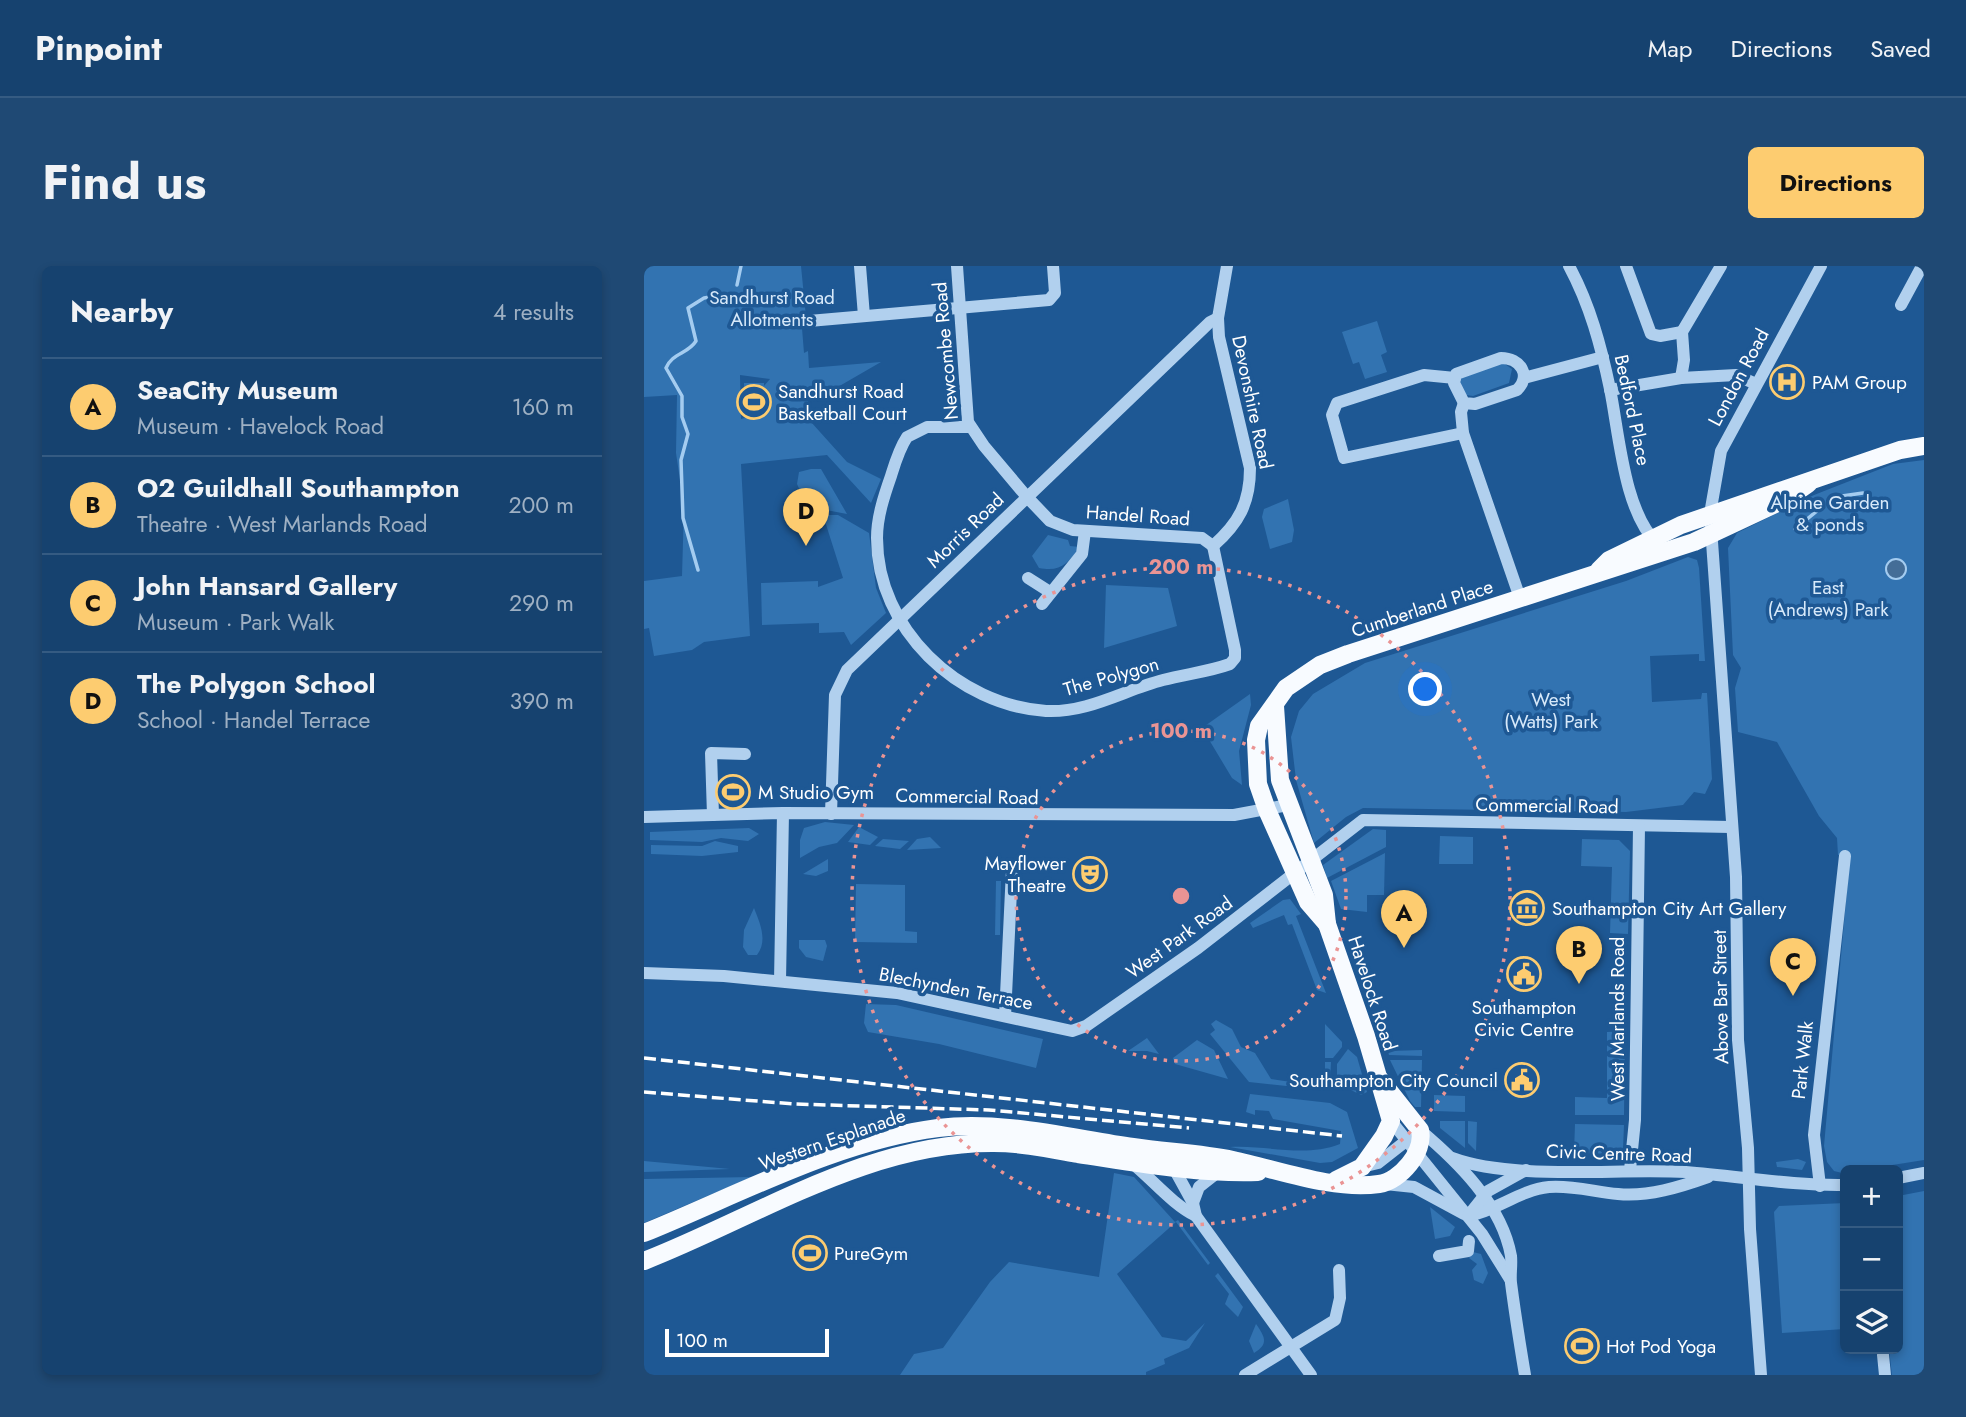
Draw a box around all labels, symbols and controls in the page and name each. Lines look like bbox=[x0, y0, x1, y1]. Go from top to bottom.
text: Pinpoint bbox=[35, 25, 162, 72]
text: Map bbox=[1648, 31, 1693, 66]
text: Directions bbox=[1731, 31, 1832, 66]
text: Saved bbox=[1870, 31, 1931, 66]
text: Find us bbox=[42, 147, 206, 217]
button: Directions bbox=[1748, 147, 1924, 218]
street label: Newcombe Road bbox=[926, 281, 965, 421]
park label: Sandhurst Road Allotments bbox=[709, 284, 835, 333]
text: Nearby bbox=[70, 290, 173, 333]
text: 4 results bbox=[493, 295, 574, 329]
street label: London Road bbox=[1701, 324, 1775, 431]
street label: Devonshire Road bbox=[1225, 333, 1280, 471]
street label: Bedford Place bbox=[1608, 352, 1657, 468]
hospital icon: PAM Group bbox=[1768, 363, 1806, 401]
place label: PAM Group bbox=[1812, 369, 1907, 396]
text: SeaCity Museum bbox=[137, 371, 338, 409]
place label: Sandhurst Road Basketball Court bbox=[778, 378, 907, 427]
sports icon: Sandhurst Road Basketball Court bbox=[735, 383, 773, 421]
text: A bbox=[85, 390, 101, 424]
text: 160 m bbox=[512, 390, 574, 424]
text: Museum · Havelock Road bbox=[137, 409, 384, 443]
text: O2 Guildhall Southampton bbox=[137, 469, 460, 507]
street label: Morris Road bbox=[921, 487, 1010, 574]
text: B bbox=[85, 488, 101, 522]
text: 200 m bbox=[508, 488, 574, 522]
pin: D bbox=[783, 488, 829, 546]
park label: Alpine Garden & ponds bbox=[1770, 489, 1890, 538]
street label: Handel Road bbox=[1085, 498, 1191, 533]
text: Theatre · West Marlands Road bbox=[137, 507, 428, 541]
text: 200 m bbox=[1148, 552, 1214, 582]
text: John Hansard Gallery bbox=[137, 567, 397, 605]
street label: Cumberland Place bbox=[1348, 573, 1497, 644]
park label: East (Andrews) Park bbox=[1768, 574, 1889, 623]
text: C bbox=[85, 586, 101, 620]
text: 290 m bbox=[509, 586, 574, 620]
text: Museum · Park Walk bbox=[137, 605, 334, 639]
street label: The Polygon bbox=[1060, 650, 1162, 703]
text: The Polygon School bbox=[137, 665, 376, 703]
your location bbox=[1408, 672, 1442, 706]
text: D bbox=[85, 684, 101, 718]
text: 390 m bbox=[510, 684, 574, 718]
park label: West (Watts) Park bbox=[1504, 686, 1599, 735]
text: School · Handel Terrace bbox=[137, 703, 370, 737]
text: 100 m bbox=[1150, 716, 1212, 746]
sports icon: M Studio Gym bbox=[714, 773, 752, 811]
place label: M Studio Gym bbox=[758, 779, 874, 806]
street label: Commercial Road bbox=[895, 782, 1039, 811]
street label: Commercial Road bbox=[1475, 791, 1619, 820]
place label: Mayflower Theatre bbox=[984, 850, 1066, 899]
theatre icon: Mayflower Theatre bbox=[1071, 855, 1109, 893]
centre of rings bbox=[1169, 884, 1193, 908]
museum icon: Southampton City Art Gallery bbox=[1508, 889, 1546, 927]
street label: West Park Road bbox=[1121, 890, 1238, 985]
pin: A bbox=[1381, 890, 1427, 948]
place label: Southampton City Art Gallery bbox=[1552, 895, 1787, 922]
pin: B bbox=[1556, 926, 1602, 984]
street label: Above Bar Street bbox=[1706, 929, 1735, 1064]
street label: Havelock Road bbox=[1341, 932, 1404, 1054]
street label: West Marlands Road bbox=[1604, 937, 1631, 1101]
pin: C bbox=[1770, 938, 1816, 996]
public building icon: Southampton Civic Centre bbox=[1505, 955, 1543, 993]
street label: Blechynden Terrace bbox=[877, 960, 1035, 1017]
place label: Southampton Civic Centre bbox=[1472, 994, 1577, 1043]
street label: Park Walk bbox=[1785, 1019, 1820, 1100]
public building icon: Southampton City Council bbox=[1503, 1061, 1541, 1099]
place label: Southampton City Council bbox=[1289, 1067, 1498, 1094]
street label: Western Esplanade bbox=[755, 1102, 909, 1177]
street label: Civic Centre Road bbox=[1546, 1137, 1692, 1170]
map controls bbox=[1840, 1165, 1903, 1354]
button: + bbox=[1840, 1165, 1903, 1228]
button: − bbox=[1840, 1228, 1903, 1291]
sports icon: PureGym bbox=[791, 1234, 829, 1272]
place label: PureGym bbox=[834, 1240, 908, 1267]
button: layers bbox=[1840, 1291, 1903, 1354]
scale bar bbox=[665, 1326, 830, 1358]
text: 100 m bbox=[676, 1327, 728, 1354]
sports icon: Hot Pod Yoga bbox=[1563, 1327, 1601, 1365]
place label: Hot Pod Yoga bbox=[1606, 1333, 1716, 1360]

